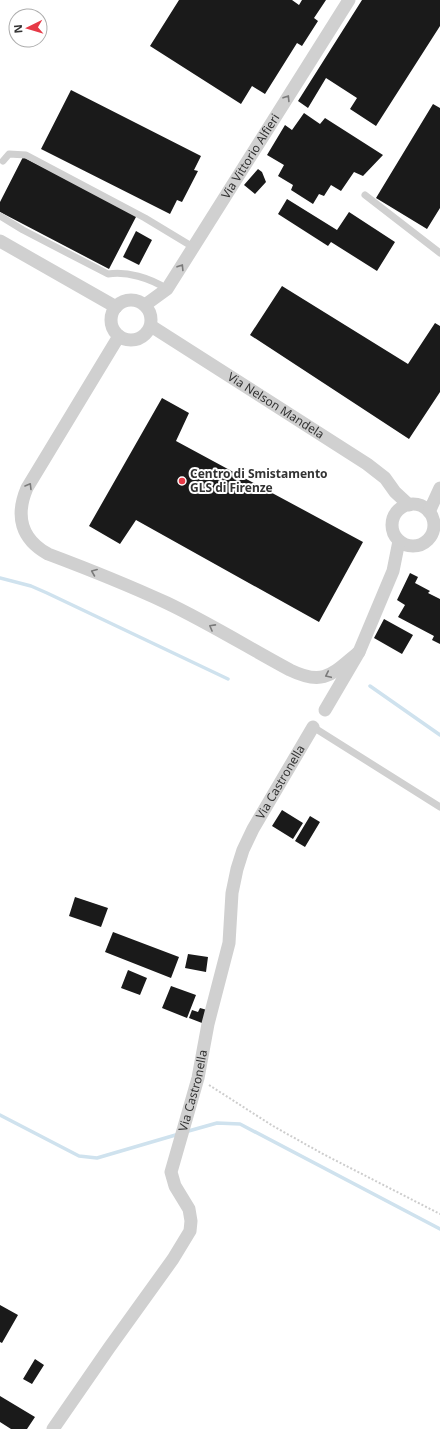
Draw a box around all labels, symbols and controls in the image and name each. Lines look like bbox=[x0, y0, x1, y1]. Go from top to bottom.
north arrow bbox=[8, 8, 48, 48]
text: N bbox=[10, 24, 25, 34]
one-way arrow bbox=[282, 95, 290, 102]
street label: Via Vittorio Alfieri bbox=[217, 110, 283, 202]
one-way arrow bbox=[176, 264, 183, 271]
street label: Via Nelson Mandela bbox=[224, 368, 328, 443]
place label: Centro di Smistamento GLS di Firenze bbox=[190, 465, 328, 496]
marker: Centro di Smistamento GLS di Firenze bbox=[177, 476, 187, 486]
one-way arrow bbox=[24, 483, 31, 490]
one-way arrow bbox=[90, 568, 97, 576]
one-way arrow bbox=[208, 624, 216, 631]
one-way arrow bbox=[324, 670, 332, 678]
street label: Via Castronella bbox=[252, 742, 309, 822]
street label: Via Castronella bbox=[174, 1048, 211, 1133]

